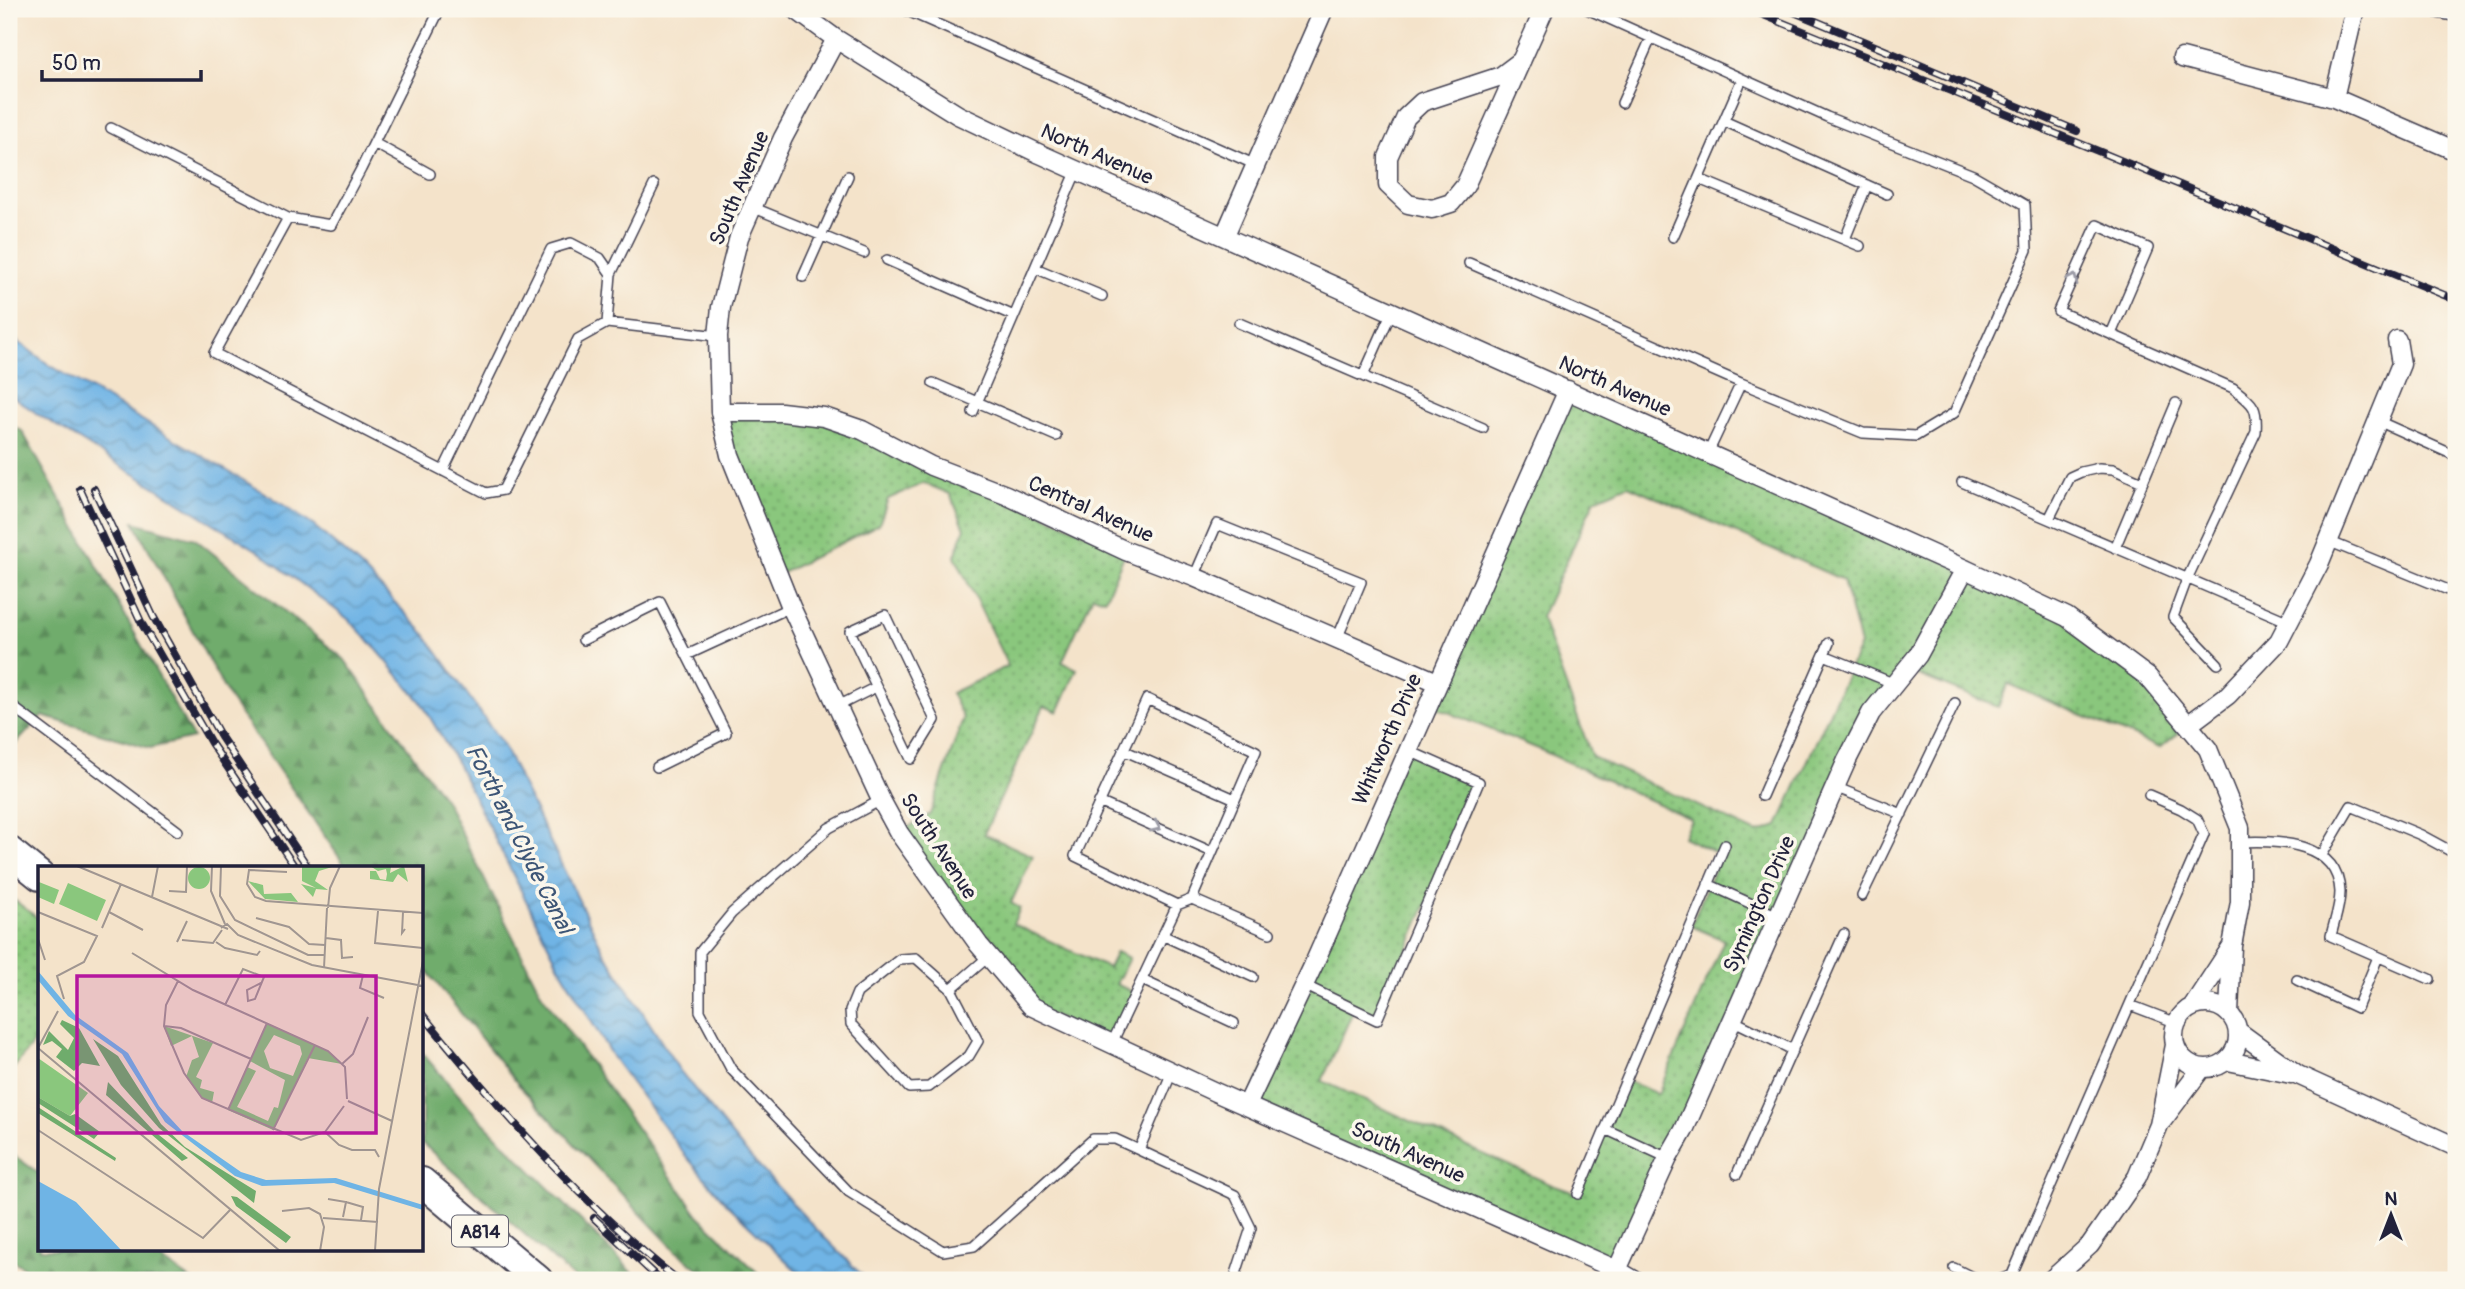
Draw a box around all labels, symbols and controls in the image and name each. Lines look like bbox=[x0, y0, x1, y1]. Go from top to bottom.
scale bar bbox=[42, 38, 201, 82]
text: 50 m bbox=[52, 50, 101, 77]
street label: North Avenue bbox=[1036, 118, 1158, 192]
street label: South Avenue bbox=[703, 126, 776, 249]
one-way arrow bbox=[2065, 274, 2079, 286]
street label: North Avenue bbox=[1554, 350, 1676, 424]
street label: Central Avenue bbox=[1024, 470, 1158, 549]
street label: Whitworth Drive bbox=[1346, 669, 1429, 809]
water label: Forth and Clyde Canal bbox=[459, 740, 581, 941]
street label: South Avenue bbox=[894, 788, 983, 905]
one-way arrow bbox=[1149, 819, 1161, 833]
street label: Symington Drive bbox=[1717, 831, 1802, 977]
inset map bbox=[38, 866, 424, 1250]
street label: South Avenue bbox=[1347, 1115, 1469, 1190]
north arrow bbox=[2356, 1180, 2426, 1250]
text: N bbox=[2385, 1187, 2398, 1211]
road number: A814 bbox=[452, 1216, 508, 1246]

